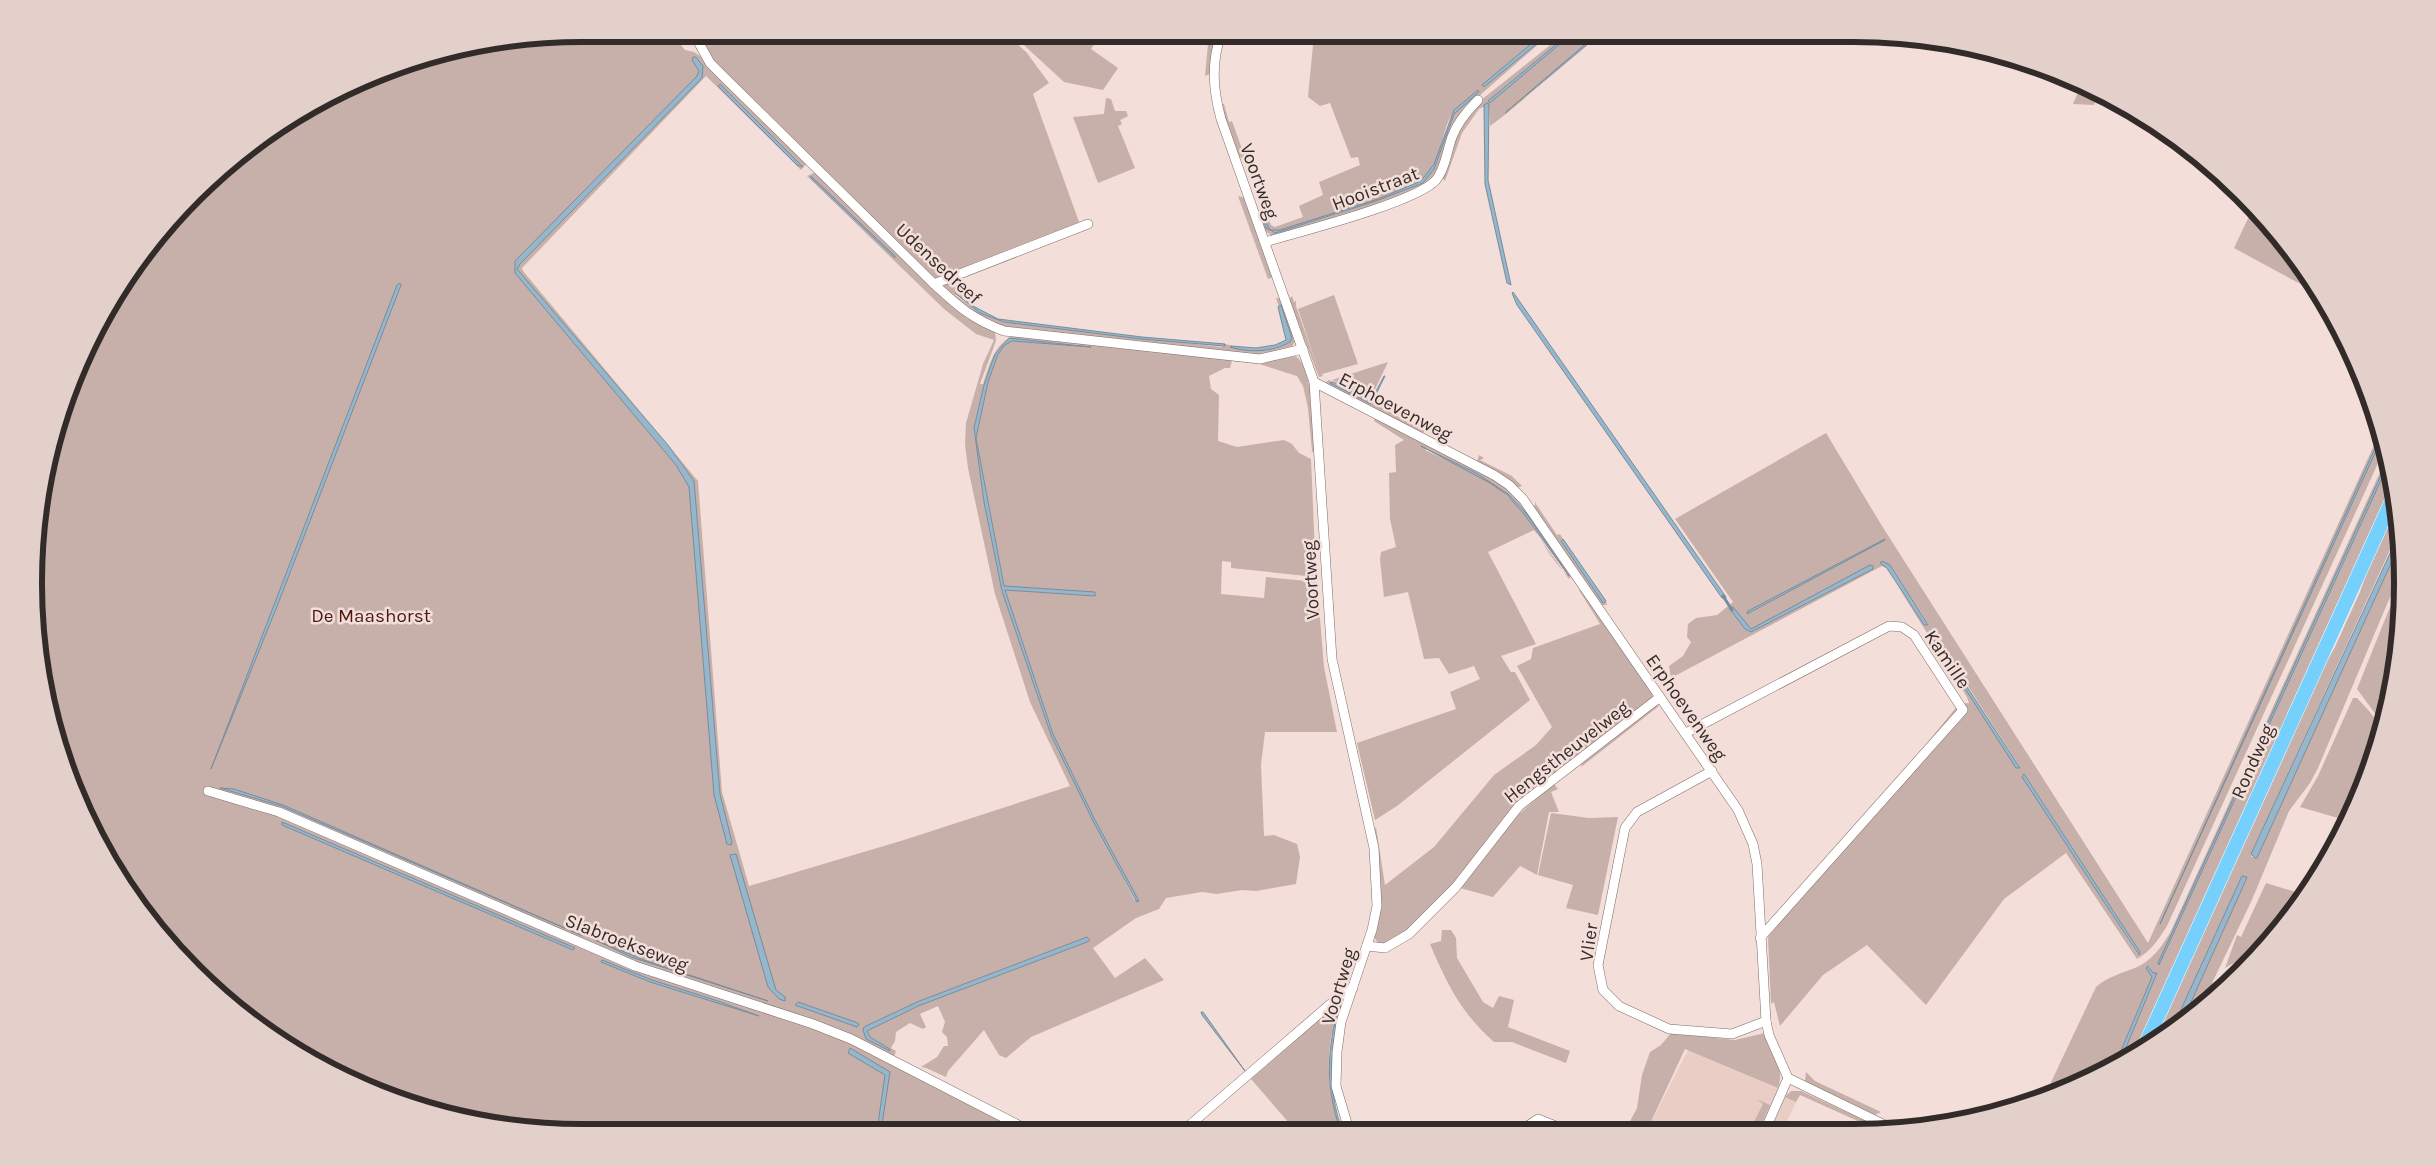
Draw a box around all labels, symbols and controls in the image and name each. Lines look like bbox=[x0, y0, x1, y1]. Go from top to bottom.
street label: Voortweg bbox=[1235, 140, 1283, 223]
street label: Hooistraat bbox=[1329, 162, 1422, 216]
street label: Udensedreef bbox=[891, 219, 986, 309]
street label: Erphoevenweg bbox=[1335, 368, 1456, 446]
street label: Voortweg bbox=[1298, 540, 1324, 620]
park label: De Maashorst bbox=[311, 605, 431, 627]
street label: Kamille bbox=[1920, 626, 1975, 693]
street label: Erphoevenweg bbox=[1641, 650, 1731, 765]
street label: Hengstheuvelweg bbox=[1499, 696, 1634, 808]
street label: Rondweg bbox=[2227, 721, 2279, 802]
street label: Slabroekseweg bbox=[562, 909, 692, 977]
street label: Vlier bbox=[1575, 922, 1603, 963]
street label: Voortweg bbox=[1317, 945, 1361, 1027]

